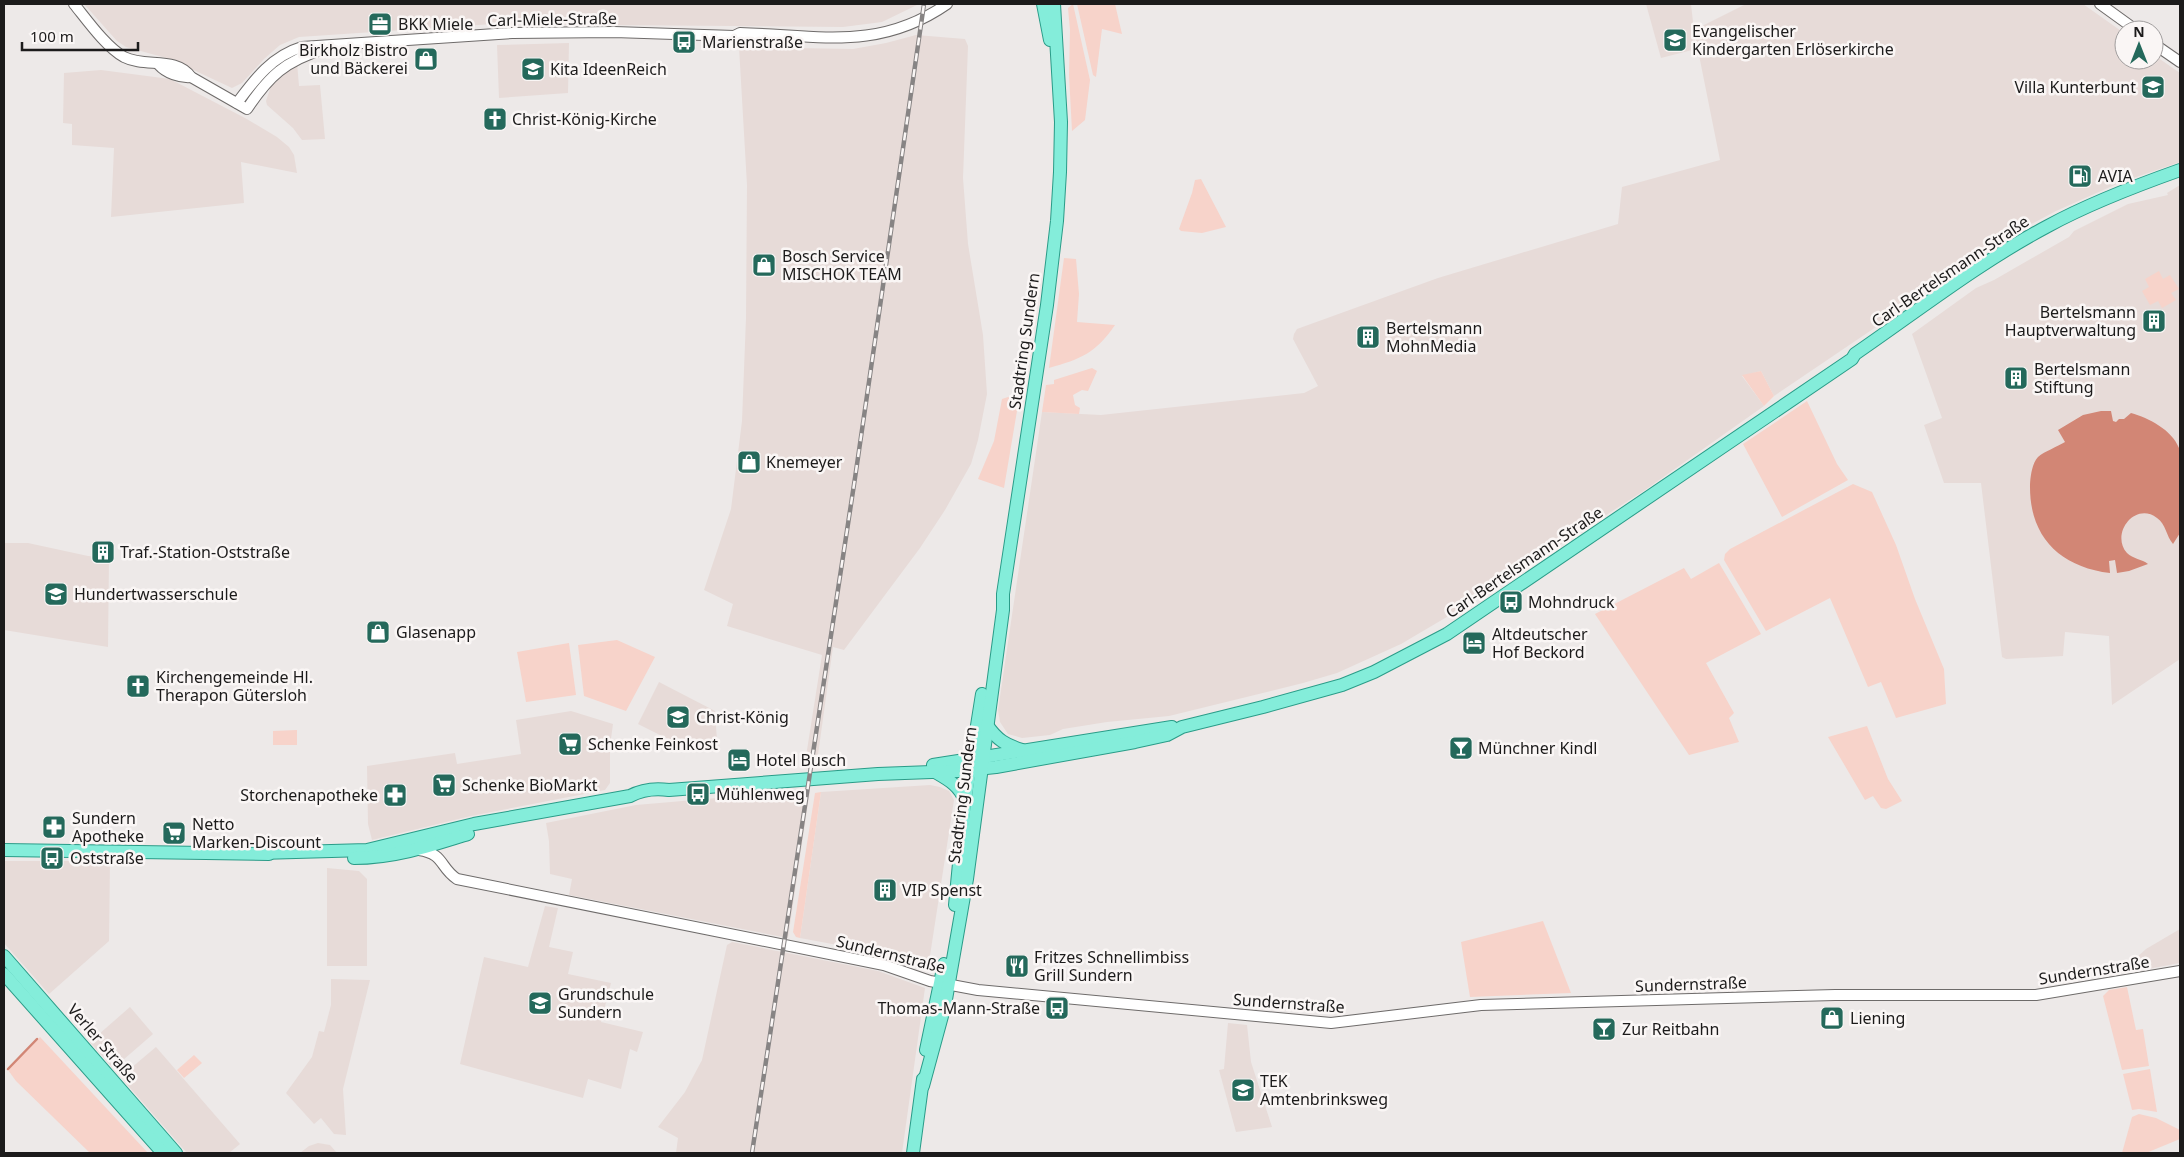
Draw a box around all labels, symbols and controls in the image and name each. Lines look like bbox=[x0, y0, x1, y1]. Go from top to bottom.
street label: Carl-Miele-Straße bbox=[487, 7, 617, 31]
office icon: BKK Miele bbox=[367, 11, 393, 37]
place label: BKK Miele bbox=[398, 13, 473, 35]
scale bar bbox=[22, 20, 139, 52]
place label: Evangelischer Kindergarten Erlöserkirche bbox=[1692, 20, 1894, 60]
north arrow bbox=[2114, 20, 2164, 70]
text: N bbox=[2133, 22, 2145, 41]
text: 100 m bbox=[30, 26, 74, 46]
school or university icon: Evangelischer Kindergarten Erlöserkirche bbox=[1662, 27, 1688, 53]
bus stop icon: Marienstraße bbox=[671, 29, 697, 55]
place label: Marienstraße bbox=[702, 31, 803, 53]
place label: Birkholz Bistro und Bäckerei bbox=[299, 39, 408, 79]
shop icon: Birkholz Bistro und Bäckerei bbox=[413, 46, 439, 72]
school or university icon: Kita IdeenReich bbox=[520, 56, 546, 82]
place label: Kita IdeenReich bbox=[550, 58, 667, 80]
school or university icon: Villa Kunterbunt bbox=[2140, 74, 2166, 100]
place label: Villa Kunterbunt bbox=[2014, 76, 2136, 98]
church icon: Christ-König-Kirche bbox=[482, 106, 508, 132]
place label: Christ-König-Kirche bbox=[512, 108, 657, 130]
fuel station icon: AVIA bbox=[2067, 163, 2093, 189]
place label: AVIA bbox=[2098, 165, 2134, 187]
street label: Carl-Bertelsmann-Straße bbox=[1867, 210, 2033, 332]
place label: Bosch Service MISCHOK TEAM bbox=[782, 245, 902, 285]
shop icon: Bosch Service MISCHOK TEAM bbox=[751, 252, 777, 278]
street label: Stadtring Sundern bbox=[1004, 271, 1044, 411]
place label: Bertelsmann Hauptverwaltung bbox=[2005, 301, 2136, 341]
building icon: Bertelsmann Hauptverwaltung bbox=[2141, 308, 2167, 334]
place label: Bertelsmann MohnMedia bbox=[1386, 317, 1482, 357]
building icon: Bertelsmann MohnMedia bbox=[1355, 324, 1381, 350]
place label: Bertelsmann Stiftung bbox=[2034, 358, 2130, 398]
building icon: Bertelsmann Stiftung bbox=[2003, 365, 2029, 391]
shop icon: Knemeyer bbox=[736, 449, 762, 475]
place label: Knemeyer bbox=[766, 451, 843, 473]
street label: Carl-Bertelsmann-Straße bbox=[1441, 501, 1607, 623]
building icon: Traf.-Station-Oststraße bbox=[90, 539, 116, 565]
place label: Traf.-Station-Oststraße bbox=[120, 541, 290, 563]
school or university icon: Hundertwasserschule bbox=[43, 581, 69, 607]
place label: Hundertwasserschule bbox=[74, 583, 238, 605]
bus stop icon: Mohndruck bbox=[1498, 589, 1524, 615]
place label: Mohndruck bbox=[1528, 591, 1615, 613]
shop icon: Glasenapp bbox=[365, 619, 391, 645]
place label: Glasenapp bbox=[396, 621, 476, 643]
place label: Altdeutscher Hof Beckord bbox=[1492, 623, 1588, 663]
hotel icon: Altdeutscher Hof Beckord bbox=[1461, 630, 1487, 656]
place label: Kirchengemeinde Hl. Therapon Gütersloh bbox=[156, 666, 313, 706]
church icon: Kirchengemeinde Hl. Therapon Gütersloh bbox=[125, 673, 151, 699]
school or university icon: Christ-König bbox=[665, 704, 691, 730]
place label: Christ-König bbox=[696, 706, 789, 728]
street label: Stadtring Sundern bbox=[943, 725, 981, 865]
supermarket icon: Schenke Feinkost bbox=[557, 731, 583, 757]
place label: Schenke Feinkost bbox=[588, 733, 718, 755]
bar icon: Münchner Kindl bbox=[1448, 735, 1474, 761]
place label: Münchner Kindl bbox=[1478, 737, 1597, 759]
hotel icon: Hotel Busch bbox=[726, 747, 752, 773]
place label: Hotel Busch bbox=[756, 749, 846, 771]
supermarket icon: Schenke BioMarkt bbox=[431, 772, 457, 798]
place label: Schenke BioMarkt bbox=[462, 774, 598, 796]
bus stop icon: Mühlenweg bbox=[685, 781, 711, 807]
pharmacy icon: Storchenapotheke bbox=[382, 782, 408, 808]
place label: Mühlenweg bbox=[716, 783, 805, 805]
place label: Storchenapotheke bbox=[240, 784, 378, 806]
place label: Sundern Apotheke bbox=[72, 807, 144, 847]
place label: Netto Marken-Discount bbox=[192, 813, 321, 853]
pharmacy icon: Sundern Apotheke bbox=[41, 814, 67, 840]
supermarket icon: Netto Marken-Discount bbox=[161, 820, 187, 846]
bus stop icon: Oststraße bbox=[39, 845, 65, 871]
place label: Oststraße bbox=[70, 847, 144, 869]
building icon: VIP Spenst bbox=[872, 877, 898, 903]
place label: VIP Spenst bbox=[902, 879, 982, 901]
street label: Sundernstraße bbox=[834, 930, 948, 978]
place label: Fritzes Schnellimbiss Grill Sundern bbox=[1034, 946, 1189, 986]
street label: Sundernstraße bbox=[2037, 950, 2151, 990]
restaurant icon: Fritzes Schnellimbiss Grill Sundern bbox=[1004, 953, 1030, 979]
street label: Sundernstraße bbox=[1635, 971, 1747, 997]
place label: Grundschule Sundern bbox=[558, 983, 654, 1023]
street label: Sundernstraße bbox=[1232, 988, 1346, 1018]
school or university icon: Grundschule Sundern bbox=[527, 990, 553, 1016]
bus stop icon: Thomas-Mann-Straße bbox=[1044, 995, 1070, 1021]
place label: Thomas-Mann-Straße bbox=[877, 997, 1040, 1019]
street label: Verler Straße bbox=[63, 999, 143, 1087]
shop icon: Liening bbox=[1819, 1005, 1845, 1031]
place label: Liening bbox=[1850, 1007, 1905, 1029]
bar icon: Zur Reitbahn bbox=[1591, 1016, 1617, 1042]
place label: Zur Reitbahn bbox=[1622, 1018, 1719, 1040]
place label: TEK Amtenbrinksweg bbox=[1260, 1070, 1388, 1110]
school or university icon: TEK Amtenbrinksweg bbox=[1230, 1077, 1256, 1103]

